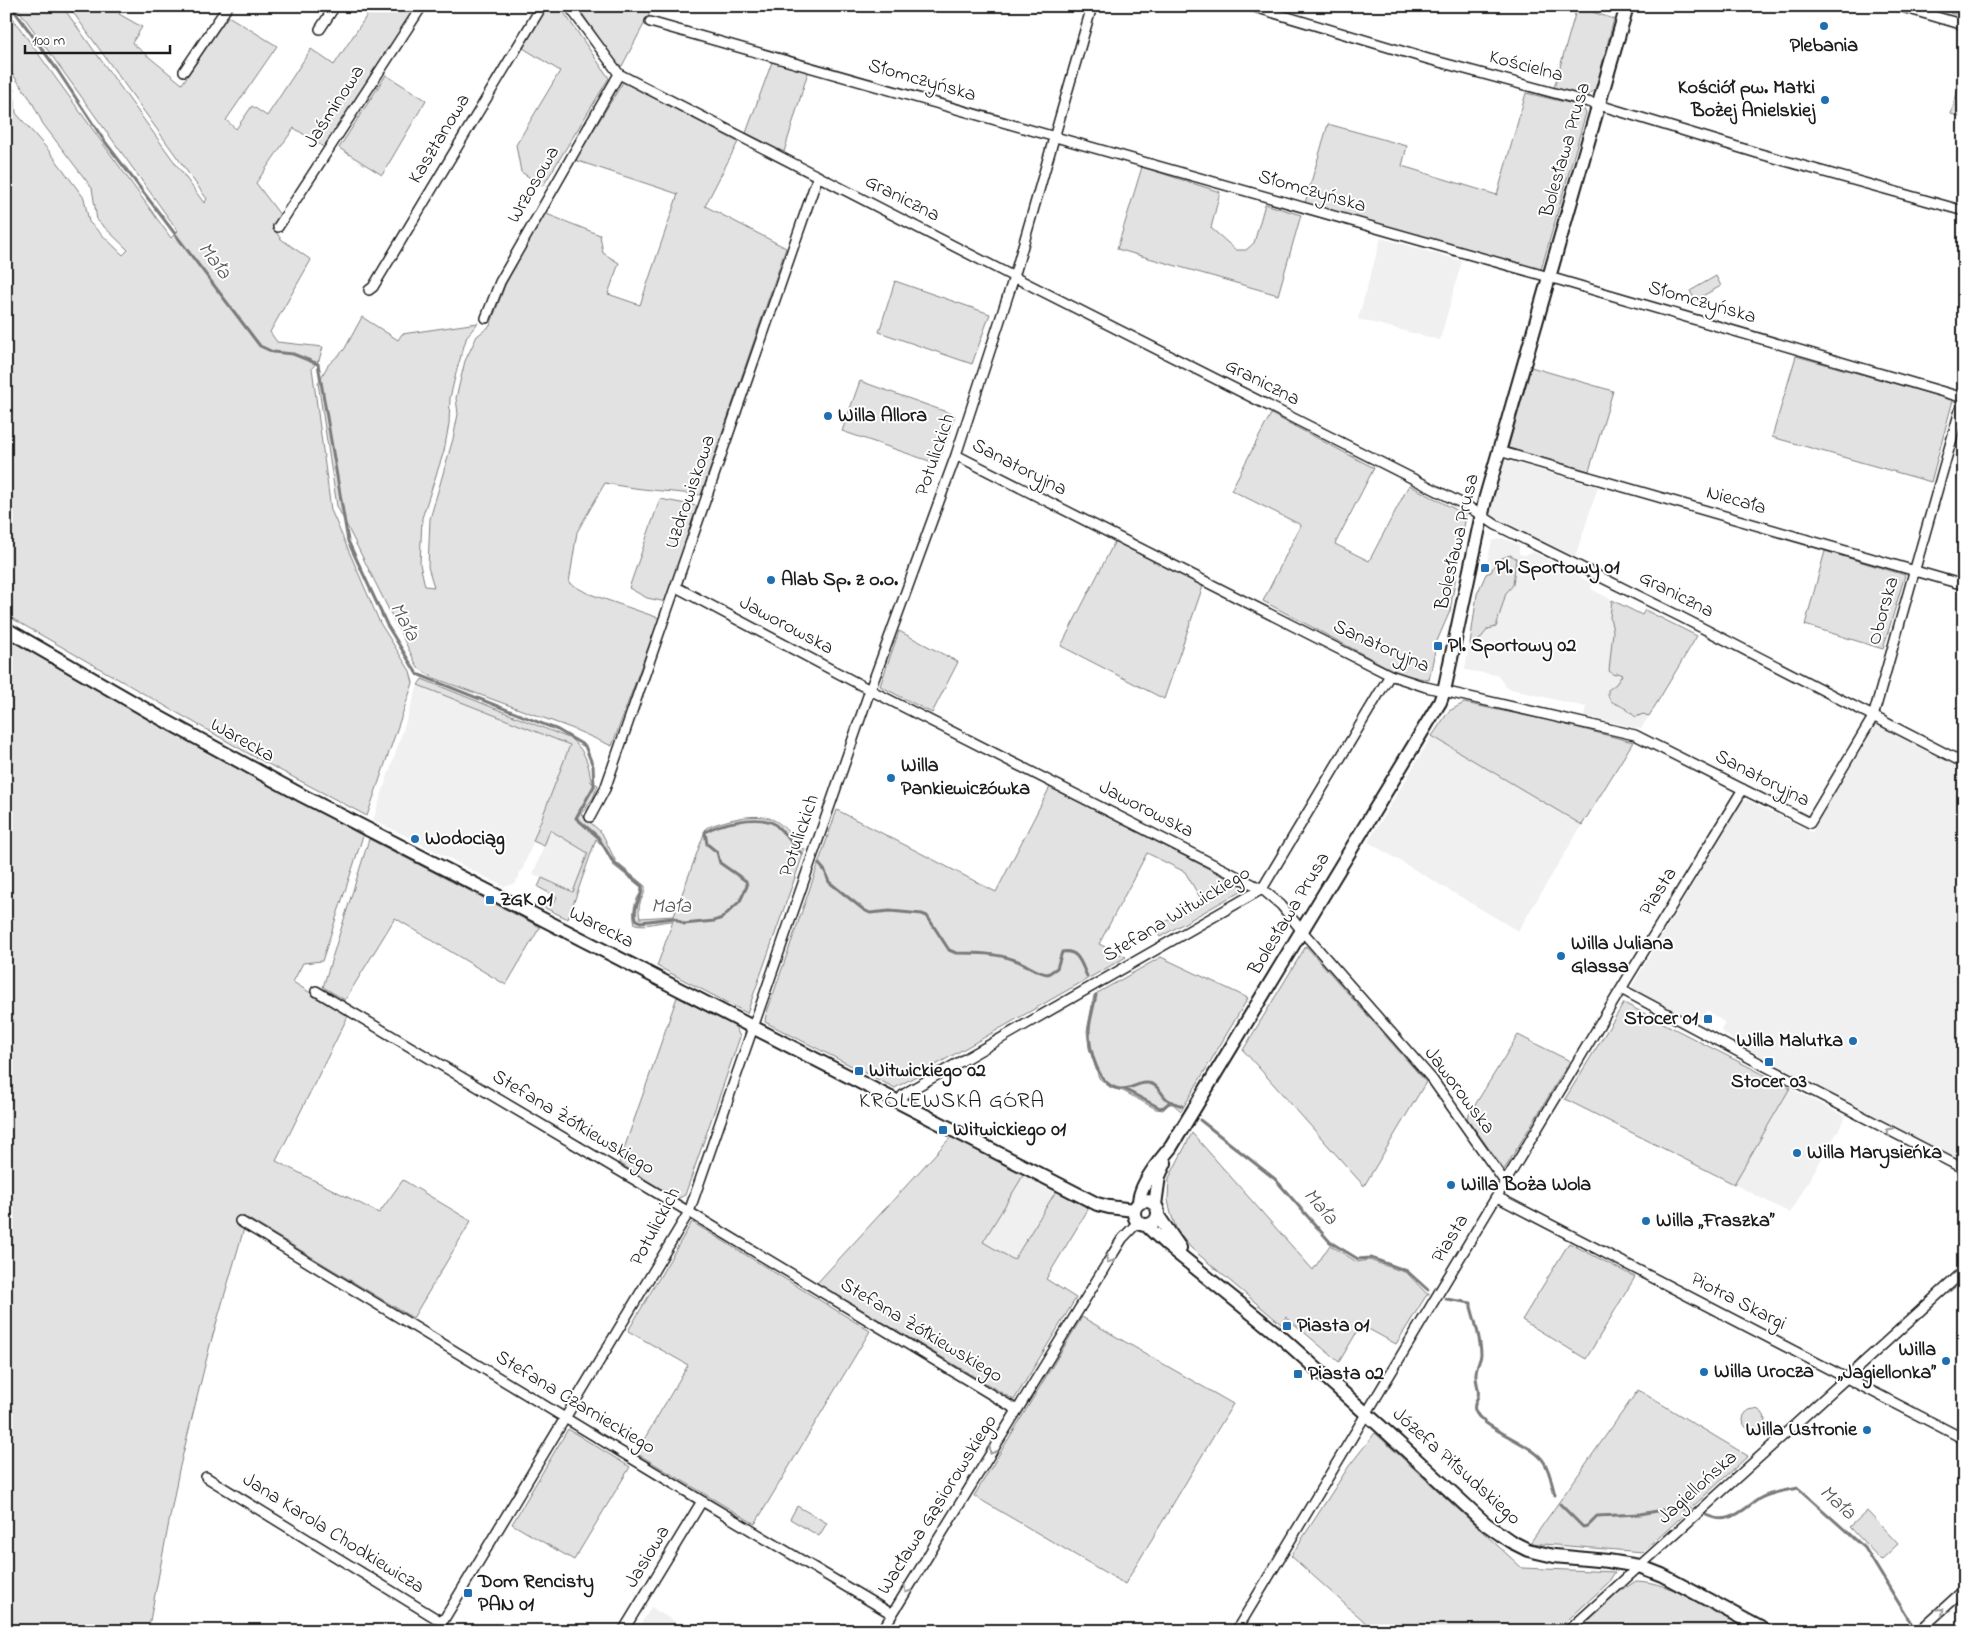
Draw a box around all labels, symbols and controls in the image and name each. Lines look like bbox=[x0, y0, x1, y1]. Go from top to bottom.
marker: Plebania bbox=[1818, 20, 1830, 32]
scale bar bbox=[25, 22, 170, 54]
text: 100 m bbox=[32, 30, 65, 52]
place label: Plebania bbox=[1790, 32, 1858, 61]
street label: Kościelna bbox=[1486, 43, 1566, 91]
street label: Słomczyńska bbox=[865, 52, 979, 110]
street label: Jaśminowa bbox=[297, 60, 373, 154]
place label: Kościół pw. Matki Bożej Anielskiej bbox=[1678, 74, 1816, 126]
street label: Bolesława Prusa bbox=[1533, 79, 1599, 222]
street label: Kasztanowa bbox=[402, 88, 478, 190]
marker: Kościół pw. Matki Bożej Anielskiej bbox=[1819, 94, 1831, 106]
street label: Wrzosowa bbox=[500, 141, 568, 229]
street label: Słomczyńska bbox=[1255, 163, 1369, 221]
street label: Graniczna bbox=[859, 168, 945, 230]
water label: Mała bbox=[190, 236, 238, 287]
street label: Słomczyńska bbox=[1645, 274, 1759, 332]
street label: Graniczna bbox=[1219, 352, 1305, 414]
place label: Willa Allora bbox=[838, 402, 927, 431]
marker: Willa Allora bbox=[822, 410, 834, 422]
street label: Potulickich bbox=[908, 410, 964, 500]
street label: Uzdrowiskowa bbox=[658, 431, 724, 553]
street label: Sanatoryjna bbox=[966, 432, 1072, 504]
street label: Bolesława Prusa bbox=[1428, 471, 1488, 614]
street label: Niecała bbox=[1703, 479, 1769, 523]
place label: Pl. Sportowy 01 bbox=[1495, 554, 1620, 584]
marker: Pl. Sportowy 01 bbox=[1479, 562, 1491, 574]
street label: Graniczna bbox=[1633, 564, 1719, 626]
place label: Alab Sp. z o.o. bbox=[781, 566, 898, 595]
street label: Oborska bbox=[1860, 573, 1908, 649]
marker: Alab Sp. z o.o. bbox=[765, 574, 777, 586]
street label: Jaworowska bbox=[734, 589, 838, 663]
water label: Mała bbox=[381, 597, 427, 647]
street label: Sanatoryjna bbox=[1328, 613, 1434, 681]
place label: Pl. Sportowy 02 bbox=[1448, 632, 1576, 662]
marker: Pl. Sportowy 02 bbox=[1432, 640, 1444, 652]
street label: Warecka bbox=[204, 711, 280, 771]
street label: Sanatoryjna bbox=[1709, 743, 1815, 815]
place label: Willa Pankiewiczówka bbox=[901, 752, 1030, 804]
marker: Willa Pankiewiczówka bbox=[885, 772, 897, 784]
street label: Jaworowska bbox=[1093, 774, 1199, 846]
street label: Potulickich bbox=[772, 791, 828, 881]
place label: Wodociąg bbox=[425, 825, 505, 855]
marker: Wodociąg bbox=[409, 833, 421, 845]
street label: Bolesława Prusa bbox=[1241, 847, 1338, 982]
street label: Stefana Witwickiego bbox=[1098, 859, 1257, 971]
street label: Piasta bbox=[1633, 862, 1685, 922]
place label: ZGK 01 bbox=[500, 886, 553, 915]
water label: Mała bbox=[651, 892, 692, 922]
marker: ZGK 01 bbox=[484, 894, 496, 906]
street label: Warecka bbox=[563, 899, 639, 957]
place label: Willa Juliana Glassa bbox=[1571, 930, 1673, 982]
marker: Willa Juliana Glassa bbox=[1555, 950, 1567, 962]
place label: Stocer 01 bbox=[1624, 1005, 1699, 1034]
marker: Stocer 01 bbox=[1702, 1013, 1714, 1025]
place label: Willa Malutka bbox=[1736, 1027, 1843, 1056]
marker: Willa Malutka bbox=[1847, 1035, 1859, 1047]
street label: Jaworowska bbox=[1416, 1041, 1502, 1141]
marker: Stocer 03 bbox=[1763, 1056, 1775, 1068]
place label: Witwickiego 02 bbox=[869, 1057, 986, 1087]
street label: Stefana Żółkiewskiego bbox=[486, 1063, 660, 1184]
marker: Witwickiego 02 bbox=[853, 1065, 865, 1077]
place label: Stocer 03 bbox=[1731, 1068, 1807, 1097]
district label: KRÓLEWSKA GÓRA bbox=[859, 1086, 1045, 1118]
place label: Witwickiego 01 bbox=[953, 1116, 1067, 1146]
marker: Witwickiego 01 bbox=[937, 1124, 949, 1136]
one-way arrow bbox=[1886, 1127, 1895, 1137]
place label: Willa Marysieńka bbox=[1807, 1139, 1942, 1169]
marker: Willa Marysieńka bbox=[1791, 1147, 1803, 1159]
place label: Willa Boża Wola bbox=[1461, 1171, 1591, 1200]
marker: Willa Boża Wola bbox=[1445, 1179, 1457, 1191]
street label: Potulickich bbox=[623, 1182, 689, 1272]
water label: Mała bbox=[1295, 1182, 1345, 1233]
place label: Willa „Fraszka” bbox=[1656, 1207, 1775, 1236]
street label: Piasta bbox=[1425, 1209, 1477, 1269]
marker: Willa „Fraszka” bbox=[1640, 1215, 1652, 1227]
one-way arrow bbox=[1105, 1255, 1115, 1264]
street label: Piotra Skargi bbox=[1684, 1265, 1791, 1339]
street label: Stefana Żółkiewskiego bbox=[834, 1271, 1008, 1392]
place label: Piasta 01 bbox=[1297, 1312, 1370, 1341]
marker: Piasta 01 bbox=[1281, 1320, 1293, 1332]
place label: Willa „Jagiellonka” bbox=[1837, 1336, 1936, 1389]
street label: Stefana Czarnieckiego bbox=[489, 1344, 661, 1463]
marker: Willa „Jagiellonka” bbox=[1940, 1355, 1952, 1367]
place label: Willa Urocza bbox=[1714, 1358, 1814, 1387]
place label: Piasta 02 bbox=[1308, 1360, 1384, 1389]
marker: Willa Urocza bbox=[1698, 1366, 1710, 1378]
marker: Piasta 02 bbox=[1292, 1368, 1304, 1380]
street label: Józefa Piłsudskiego bbox=[1384, 1401, 1527, 1534]
street label: Wacława Gąsiorowskiego bbox=[871, 1409, 1006, 1601]
place label: Willa Ustronie bbox=[1746, 1416, 1858, 1445]
marker: Willa Ustronie bbox=[1861, 1424, 1873, 1436]
street label: Jagiellońska bbox=[1652, 1444, 1745, 1533]
one-way arrow bbox=[988, 1446, 998, 1455]
street label: Jana Karola Chodkiewicza bbox=[236, 1466, 430, 1602]
water label: Mała bbox=[1812, 1478, 1862, 1528]
street label: Jasiowa bbox=[618, 1520, 678, 1594]
place label: Dom Rencisty PAN 01 bbox=[477, 1568, 594, 1620]
one-way arrow bbox=[903, 1584, 913, 1593]
marker: Dom Rencisty PAN 01 bbox=[462, 1587, 474, 1599]
one-way arrow bbox=[1936, 1607, 1945, 1616]

